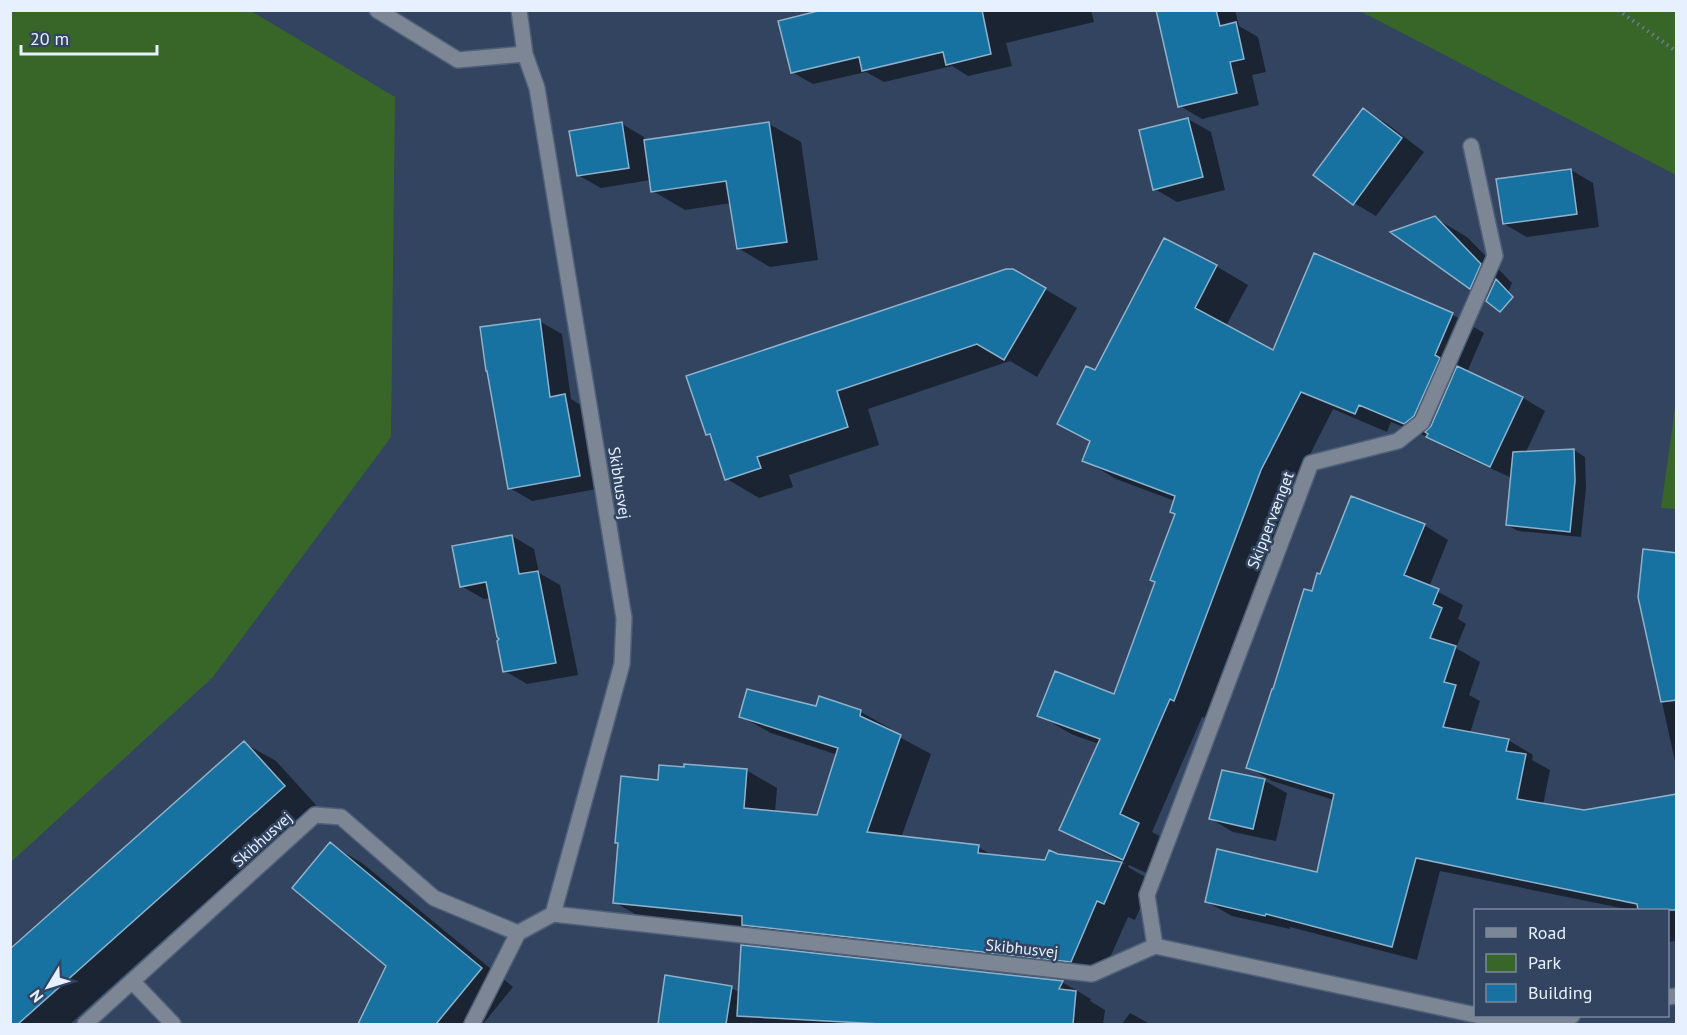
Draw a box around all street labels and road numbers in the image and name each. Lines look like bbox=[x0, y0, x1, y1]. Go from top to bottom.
street label: Skibhusvej bbox=[604, 445, 636, 521]
street label: Skippervænget bbox=[1242, 468, 1298, 572]
street label: Skibhusvej bbox=[228, 807, 296, 871]
street label: Skibhusvej bbox=[985, 934, 1059, 962]

